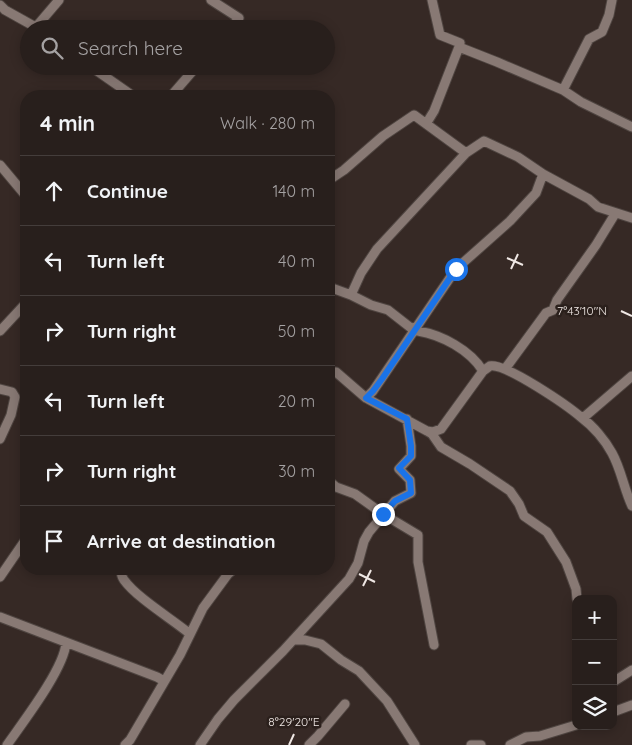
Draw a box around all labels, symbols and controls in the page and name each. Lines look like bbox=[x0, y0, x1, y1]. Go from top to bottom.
search box bbox=[20, 20, 335, 75]
icon: search bbox=[38, 34, 66, 62]
text: Search here bbox=[78, 36, 183, 60]
text: 4 min bbox=[40, 110, 95, 136]
text: Walk · 280 m bbox=[220, 113, 315, 133]
icon: ahead bbox=[40, 177, 68, 205]
text: Continue bbox=[87, 179, 168, 203]
text: 140 m bbox=[272, 181, 315, 201]
icon: left bbox=[40, 247, 68, 275]
text: Turn left bbox=[87, 249, 165, 273]
text: 40 m bbox=[278, 251, 315, 271]
route start bbox=[445, 258, 468, 281]
text: 7°43'10"N bbox=[557, 303, 607, 318]
icon: right bbox=[40, 317, 68, 345]
text: Turn right bbox=[87, 319, 176, 343]
text: 50 m bbox=[278, 321, 315, 341]
icon: left bbox=[40, 387, 68, 415]
text: Turn left bbox=[87, 389, 165, 413]
text: 20 m bbox=[278, 391, 315, 411]
icon: right bbox=[40, 457, 68, 485]
text: Turn right bbox=[87, 459, 176, 483]
text: 30 m bbox=[278, 461, 315, 481]
route end bbox=[372, 503, 395, 526]
icon: arrive bbox=[40, 527, 68, 555]
text: Arrive at destination bbox=[87, 529, 276, 553]
map controls bbox=[572, 595, 617, 730]
button: + bbox=[572, 595, 617, 640]
button: − bbox=[572, 640, 617, 685]
button: layers bbox=[572, 685, 617, 730]
text: 8°29'20"E bbox=[268, 714, 320, 729]

